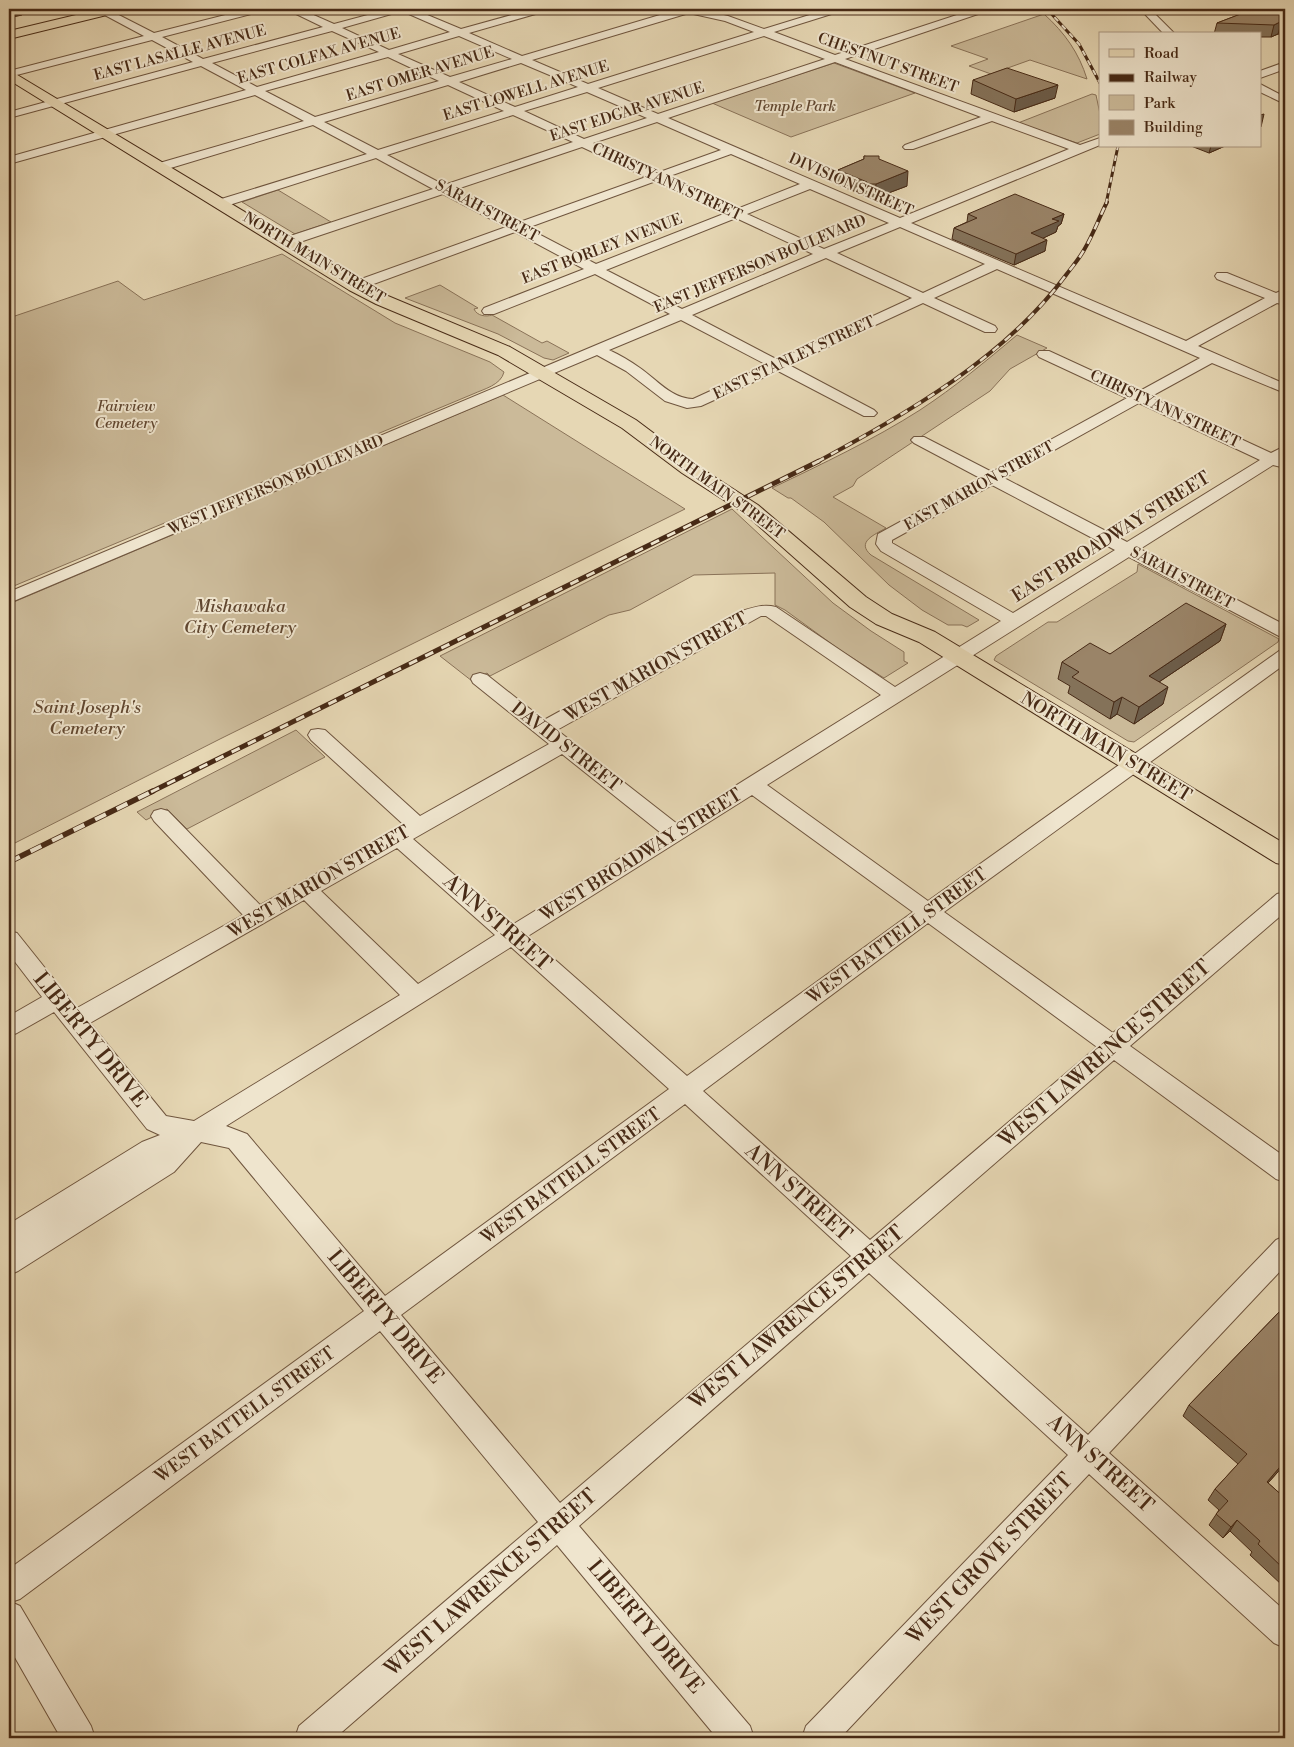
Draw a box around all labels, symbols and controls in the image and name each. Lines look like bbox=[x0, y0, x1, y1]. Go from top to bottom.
street label: EAST LASALLE AVENUE bbox=[92, 21, 268, 85]
street label: EAST COLFAX AVENUE bbox=[235, 24, 403, 88]
street label: CHESTNUT STREET bbox=[815, 29, 961, 97]
legend bbox=[1099, 32, 1262, 148]
street label: EAST OMER AVENUE bbox=[344, 42, 496, 106]
text: Road bbox=[1144, 44, 1179, 63]
street label: EAST LOWELL AVENUE bbox=[441, 57, 611, 125]
text: Railway bbox=[1144, 68, 1198, 87]
street label: EAST EDGAR AVENUE bbox=[547, 78, 707, 146]
text: Park bbox=[1144, 94, 1176, 113]
park label: Temple Park bbox=[754, 97, 836, 116]
text: Building bbox=[1143, 118, 1203, 137]
street label: CHRISTYANN STREET bbox=[589, 139, 745, 225]
street label: DIVISION STREET bbox=[786, 149, 917, 221]
street label: SARAH STREET bbox=[432, 176, 542, 247]
street label: NORTH MAIN STREET bbox=[239, 208, 389, 308]
street label: EAST BORLEY AVENUE bbox=[519, 210, 685, 288]
street label: EAST JEFFERSON BOULEVARD bbox=[651, 211, 869, 317]
street label: EAST STANLEY STREET bbox=[710, 312, 878, 404]
street label: CHRISTYANN STREET bbox=[1087, 366, 1243, 452]
park label: Fairview Cemetery bbox=[95, 397, 159, 433]
street label: WEST JEFFERSON BOULEVARD bbox=[164, 431, 387, 540]
street label: NORTH MAIN STREET bbox=[646, 433, 789, 544]
street label: EAST MARION STREET bbox=[901, 437, 1058, 535]
street label: EAST BROADWAY STREET bbox=[1008, 466, 1215, 608]
street label: SARAH STREET bbox=[1127, 543, 1237, 614]
park label: Mishawaka City Cemetery bbox=[184, 595, 297, 639]
street label: WEST MARION STREET bbox=[559, 607, 752, 728]
street label: NORTH MAIN STREET bbox=[1016, 687, 1196, 807]
park label: Saint Joseph's Cemetery bbox=[33, 696, 141, 740]
street label: DAVID STREET bbox=[506, 697, 626, 797]
street label: WEST BROADWAY STREET bbox=[535, 783, 746, 927]
street label: WEST MARION STREET bbox=[223, 820, 414, 944]
street label: WEST BATTELL STREET bbox=[802, 863, 992, 1010]
street label: ANN STREET bbox=[437, 868, 556, 977]
street label: WEST LAWRENCE STREET bbox=[993, 954, 1217, 1154]
street label: LIBERTY DRIVE bbox=[27, 967, 153, 1113]
street label: WEST BATTELL STREET bbox=[476, 1103, 666, 1250]
street label: ANN STREET bbox=[739, 1138, 857, 1248]
street label: WEST LAWRENCE STREET bbox=[683, 1220, 910, 1416]
street label: LIBERTY DRIVE bbox=[321, 1245, 449, 1389]
street label: WEST BATTELL STREET bbox=[150, 1342, 340, 1489]
street label: ANN STREET bbox=[1041, 1409, 1159, 1519]
street label: WEST GROVE STREET bbox=[901, 1468, 1079, 1651]
street label: WEST LAWRENCE STREET bbox=[379, 1483, 603, 1683]
street label: LIBERTY DRIVE bbox=[581, 1555, 709, 1699]

